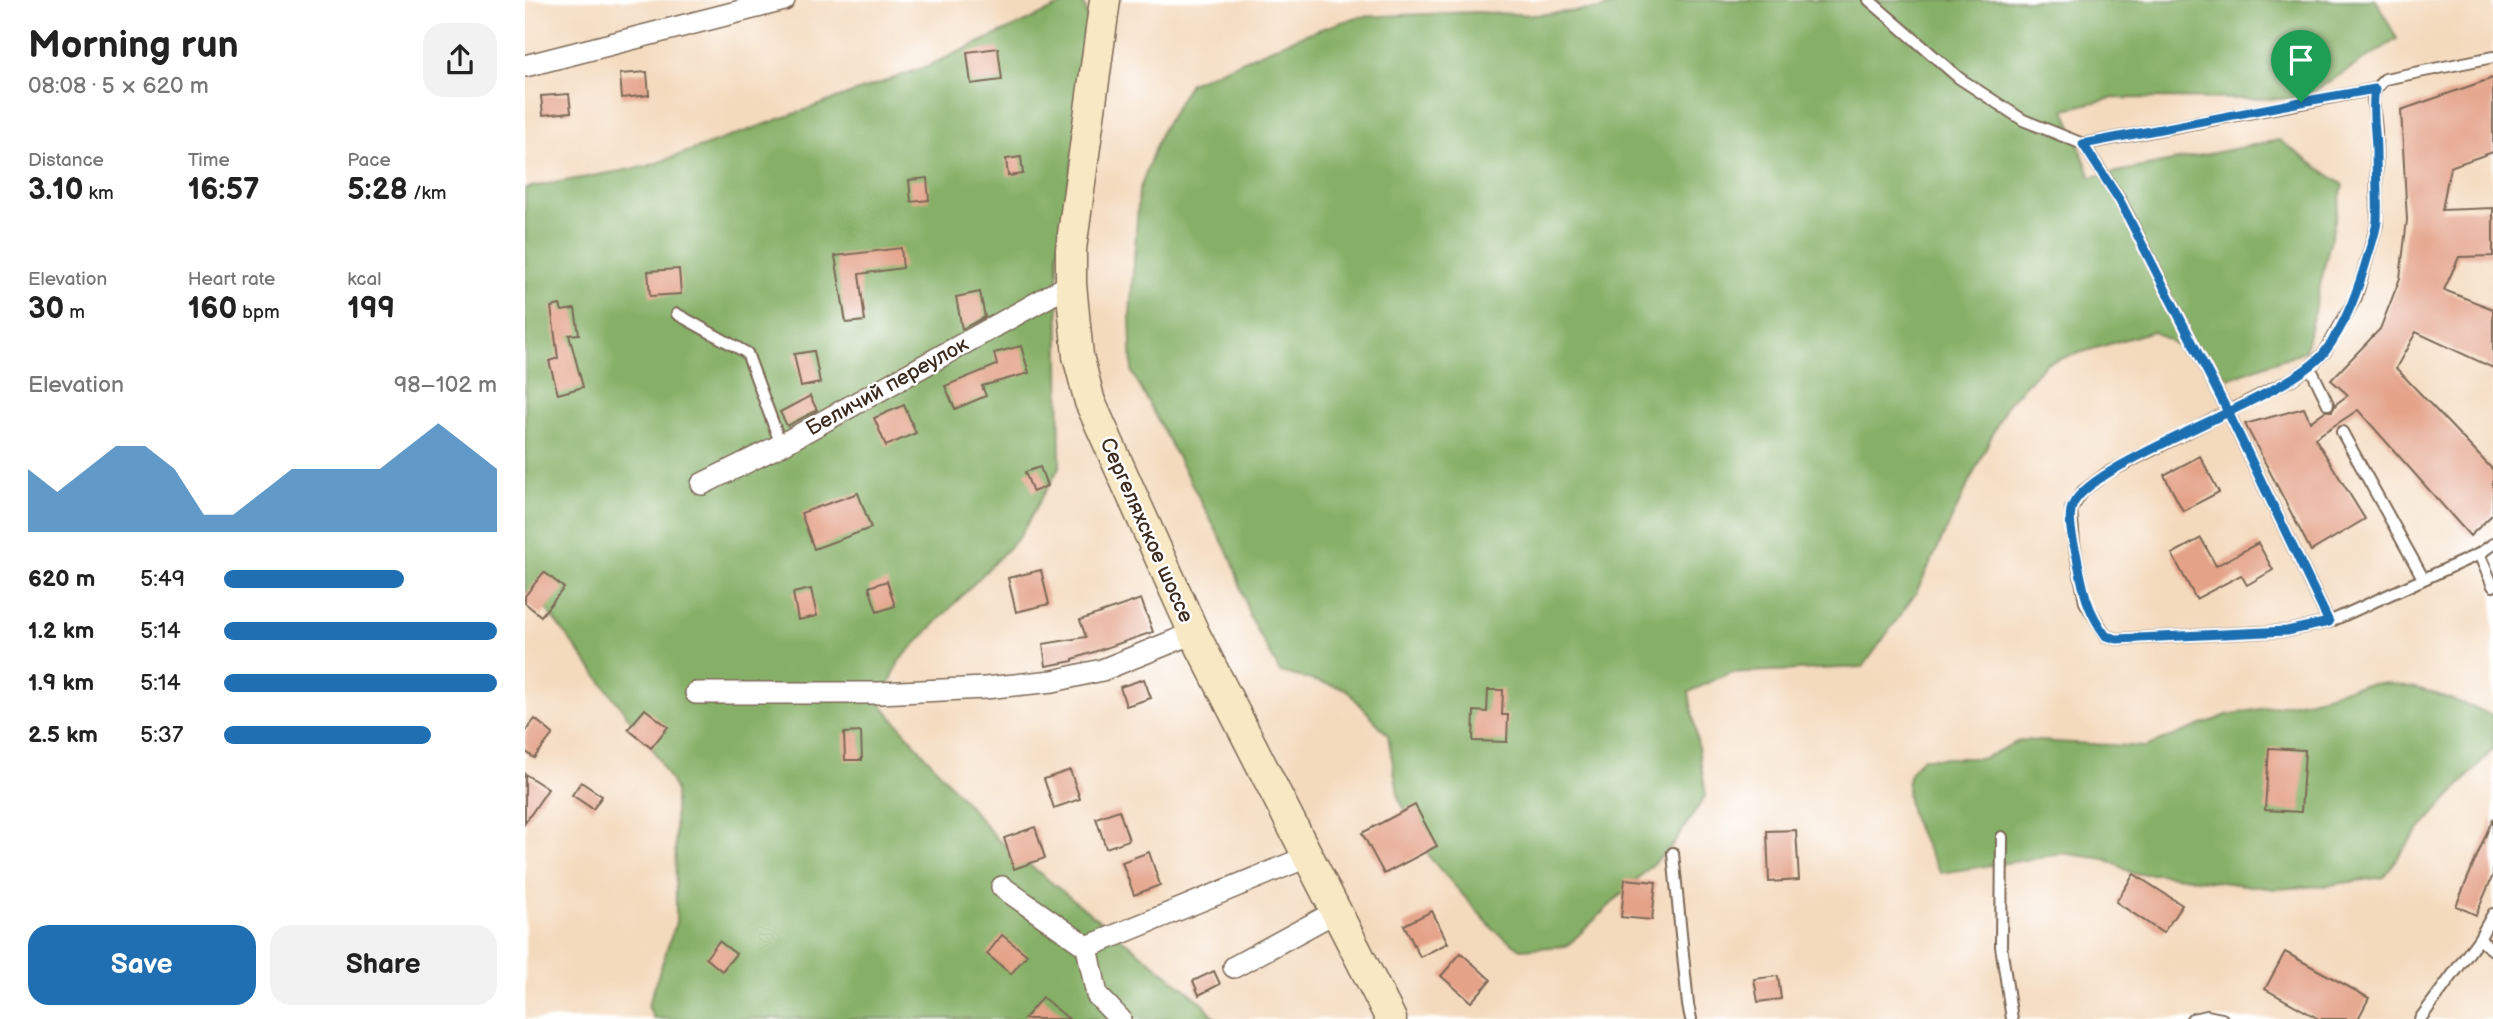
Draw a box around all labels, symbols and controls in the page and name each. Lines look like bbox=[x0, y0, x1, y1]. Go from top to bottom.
text: Morning run bbox=[28, 23, 239, 68]
button: share bbox=[423, 23, 497, 97]
pin bbox=[2271, 30, 2331, 102]
icon: arrive bbox=[2282, 41, 2320, 79]
text: 08:08 · 5 × 620 m bbox=[28, 72, 209, 100]
text: Distance bbox=[28, 149, 104, 172]
text: Time bbox=[188, 149, 230, 172]
text: Pace bbox=[347, 149, 391, 172]
text: 3.10 bbox=[28, 172, 83, 208]
text: 16:57 bbox=[188, 172, 260, 208]
text: 5:28 bbox=[347, 172, 408, 208]
text: km bbox=[83, 182, 114, 205]
text: /km bbox=[408, 182, 447, 205]
text: Elevation bbox=[28, 268, 107, 291]
text: Heart rate bbox=[188, 268, 275, 291]
text: kcal bbox=[347, 268, 381, 291]
text: 30 bbox=[28, 291, 64, 327]
text: 160 bbox=[188, 291, 237, 327]
text: 199 bbox=[347, 291, 395, 327]
text: m bbox=[64, 301, 85, 324]
text: bpm bbox=[237, 301, 280, 324]
street label: Беличий переулок bbox=[802, 332, 973, 441]
text: Elevation bbox=[28, 371, 124, 399]
text: 98–102 m bbox=[394, 371, 497, 399]
street label: Сергеляхское шоссе bbox=[1095, 434, 1199, 627]
text: 620 m bbox=[28, 565, 95, 593]
text: 5:49 bbox=[140, 565, 185, 593]
text: 1.2 km bbox=[28, 617, 94, 645]
text: 5:14 bbox=[140, 617, 181, 645]
text: 1.9 km bbox=[28, 669, 94, 697]
text: 5:14 bbox=[140, 669, 181, 697]
text: 2.5 km bbox=[28, 721, 98, 749]
text: 5:37 bbox=[140, 721, 183, 749]
button: Save bbox=[28, 925, 256, 1005]
button: Share bbox=[270, 925, 497, 1005]

